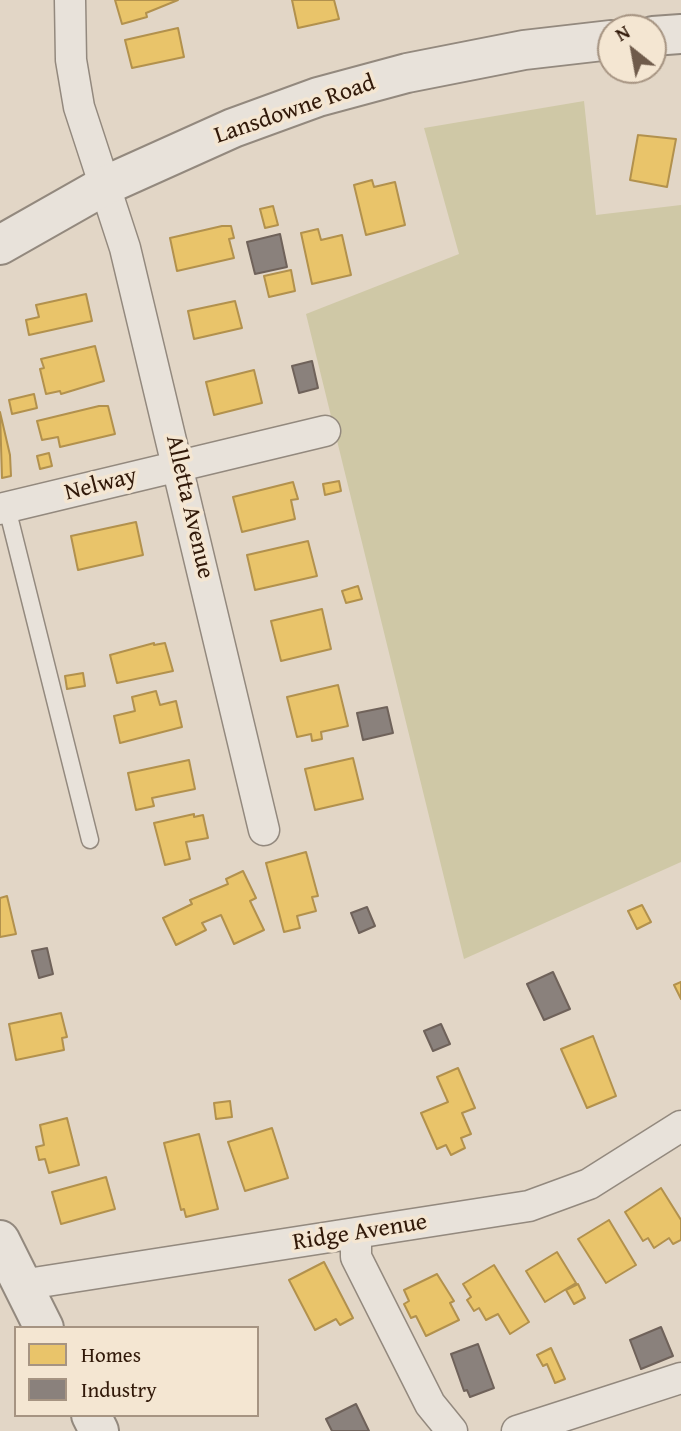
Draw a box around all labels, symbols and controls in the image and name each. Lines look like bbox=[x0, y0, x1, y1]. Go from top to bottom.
north arrow bbox=[597, 14, 667, 84]
text: N bbox=[610, 17, 635, 48]
street label: Lansdowne Road bbox=[211, 69, 379, 151]
street label: Alletta Avenue bbox=[158, 432, 220, 582]
street label: Nelway bbox=[62, 462, 140, 508]
street label: Ridge Avenue bbox=[291, 1208, 429, 1258]
legend bbox=[14, 1326, 259, 1417]
text: Homes bbox=[81, 1339, 141, 1370]
text: Industry bbox=[81, 1374, 157, 1405]

